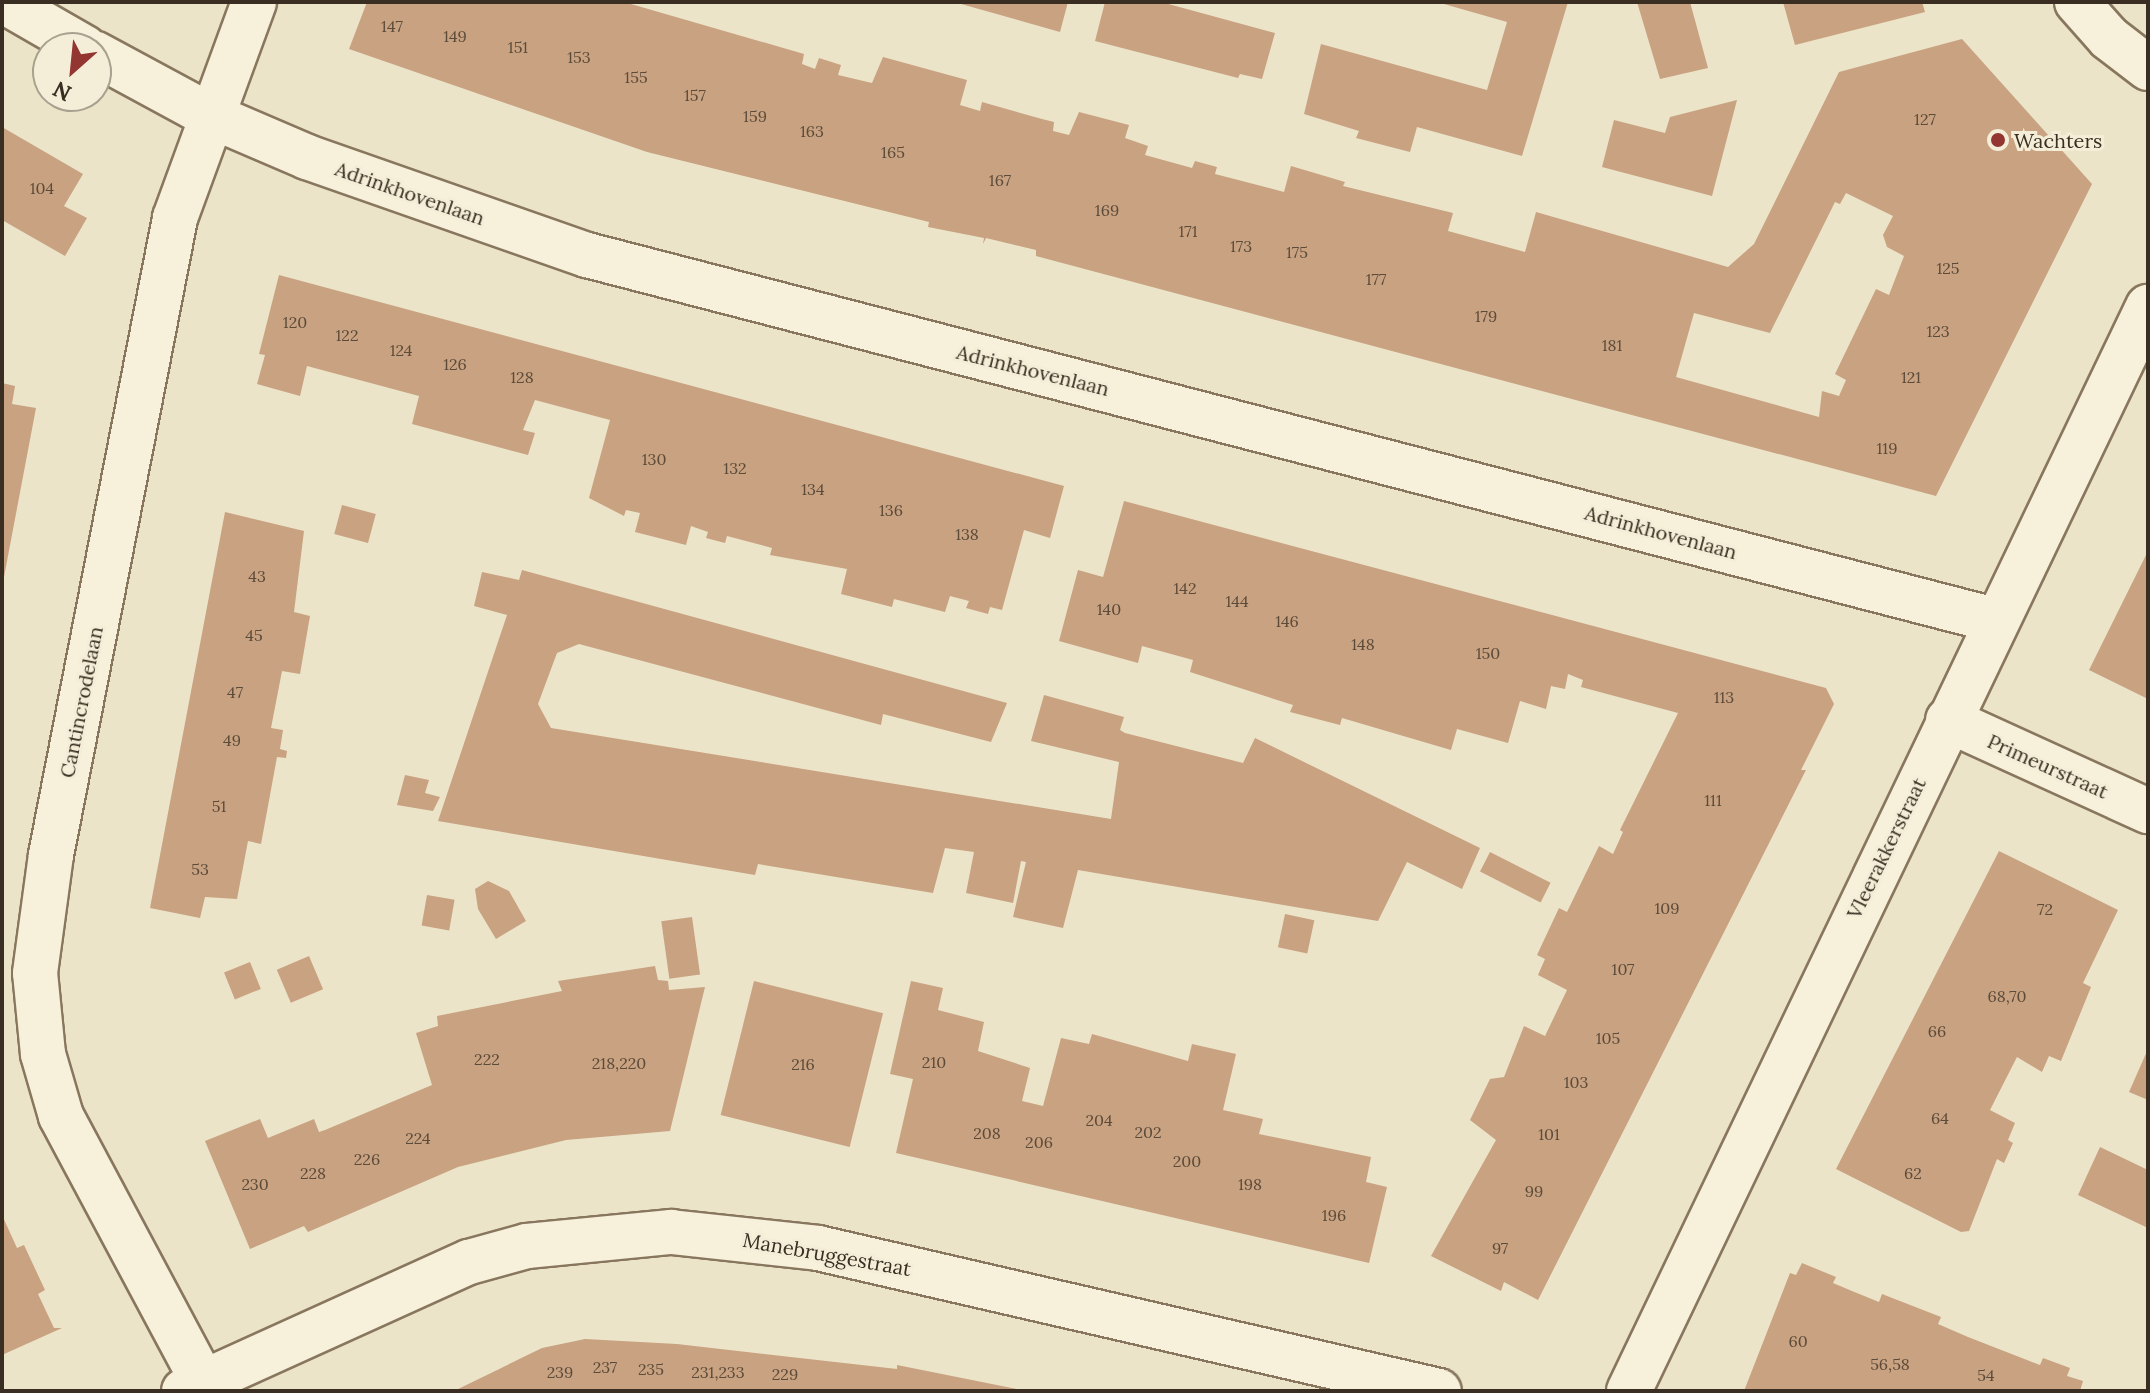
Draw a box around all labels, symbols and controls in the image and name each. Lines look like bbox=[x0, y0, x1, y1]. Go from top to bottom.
house number: 147 bbox=[381, 16, 403, 36]
house number: 149 bbox=[443, 26, 467, 46]
north arrow bbox=[32, 32, 112, 112]
house number: 151 bbox=[508, 37, 528, 57]
house number: 153 bbox=[567, 47, 591, 67]
house number: 155 bbox=[624, 67, 648, 87]
text: N bbox=[48, 75, 76, 108]
house number: 157 bbox=[684, 85, 706, 105]
house number: 159 bbox=[743, 106, 767, 126]
house number: 127 bbox=[1914, 109, 1936, 129]
house number: 163 bbox=[800, 121, 824, 141]
place label: Wachters bbox=[2014, 128, 2102, 152]
marker: Wachters bbox=[1989, 131, 2007, 149]
house number: 165 bbox=[881, 142, 905, 162]
street label: Adrinkhovenlaan bbox=[332, 156, 488, 230]
house number: 167 bbox=[989, 170, 1011, 190]
house number: 104 bbox=[30, 178, 54, 198]
house number: 169 bbox=[1095, 200, 1119, 220]
house number: 171 bbox=[1178, 221, 1198, 241]
house number: 173 bbox=[1230, 236, 1252, 256]
house number: 175 bbox=[1286, 242, 1308, 262]
house number: 125 bbox=[1936, 258, 1960, 278]
house number: 177 bbox=[1366, 269, 1386, 289]
house number: 179 bbox=[1475, 306, 1497, 326]
house number: 120 bbox=[283, 312, 307, 332]
house number: 123 bbox=[1926, 321, 1950, 341]
house number: 122 bbox=[335, 325, 359, 345]
house number: 181 bbox=[1602, 335, 1622, 355]
street label: Adrinkhovenlaan bbox=[954, 339, 1112, 401]
house number: 124 bbox=[390, 340, 412, 360]
house number: 126 bbox=[443, 354, 467, 374]
house number: 128 bbox=[510, 367, 534, 387]
house number: 121 bbox=[1901, 367, 1921, 387]
house number: 119 bbox=[1877, 438, 1897, 458]
house number: 130 bbox=[642, 449, 666, 469]
house number: 132 bbox=[723, 458, 747, 478]
house number: 134 bbox=[801, 479, 825, 499]
house number: 136 bbox=[879, 500, 903, 520]
street label: Adrinkhovenlaan bbox=[1582, 500, 1740, 564]
house number: 138 bbox=[955, 524, 979, 544]
house number: 43 bbox=[248, 566, 266, 586]
house number: 142 bbox=[1173, 578, 1197, 598]
house number: 144 bbox=[1225, 591, 1249, 611]
house number: 140 bbox=[1097, 599, 1121, 619]
house number: 146 bbox=[1275, 611, 1299, 631]
street label: Cantincrodelaan bbox=[55, 624, 107, 780]
house number: 45 bbox=[245, 625, 263, 645]
house number: 148 bbox=[1351, 634, 1375, 654]
house number: 150 bbox=[1476, 643, 1500, 663]
house number: 47 bbox=[227, 682, 243, 702]
house number: 113 bbox=[1714, 687, 1734, 707]
street label: Primeurstraat bbox=[1984, 729, 2112, 803]
house number: 49 bbox=[223, 730, 241, 750]
street label: Vleerakkerstraat bbox=[1841, 774, 1931, 922]
house number: 111 bbox=[1704, 790, 1722, 810]
house number: 51 bbox=[212, 796, 226, 816]
house number: 53 bbox=[191, 859, 209, 879]
house number: 109 bbox=[1654, 898, 1680, 918]
house number: 72 bbox=[2037, 899, 2053, 919]
house number: 107 bbox=[1612, 959, 1634, 979]
house number: 68,70 bbox=[1987, 986, 2027, 1006]
house number: 66 bbox=[1928, 1021, 1946, 1041]
house number: 105 bbox=[1596, 1028, 1620, 1048]
house number: 222 bbox=[474, 1049, 500, 1069]
house number: 210 bbox=[922, 1052, 946, 1072]
house number: 218,220 bbox=[592, 1053, 646, 1073]
house number: 216 bbox=[791, 1054, 815, 1074]
house number: 103 bbox=[1564, 1072, 1588, 1092]
house number: 64 bbox=[1931, 1108, 1949, 1128]
house number: 204 bbox=[1085, 1110, 1113, 1130]
house number: 202 bbox=[1134, 1122, 1162, 1142]
house number: 208 bbox=[973, 1123, 1001, 1143]
house number: 101 bbox=[1538, 1124, 1560, 1144]
house number: 224 bbox=[405, 1128, 431, 1148]
house number: 206 bbox=[1025, 1132, 1053, 1152]
house number: 226 bbox=[354, 1149, 380, 1169]
house number: 200 bbox=[1173, 1151, 1201, 1171]
house number: 228 bbox=[300, 1163, 326, 1183]
house number: 62 bbox=[1904, 1163, 1922, 1183]
house number: 230 bbox=[241, 1174, 269, 1194]
house number: 198 bbox=[1238, 1174, 1262, 1194]
house number: 99 bbox=[1525, 1181, 1543, 1201]
house number: 196 bbox=[1322, 1205, 1346, 1225]
street label: Manebruggestraat bbox=[741, 1227, 913, 1281]
house number: 97 bbox=[1492, 1238, 1508, 1258]
house number: 60 bbox=[1788, 1331, 1808, 1351]
house number: 56,58 bbox=[1870, 1354, 1910, 1374]
house number: 237 bbox=[593, 1357, 617, 1377]
house number: 235 bbox=[638, 1359, 664, 1379]
house number: 239 bbox=[547, 1362, 573, 1382]
house number: 231,233 bbox=[691, 1362, 745, 1382]
house number: 229 bbox=[772, 1364, 798, 1384]
house number: 54 bbox=[1977, 1365, 1995, 1385]

